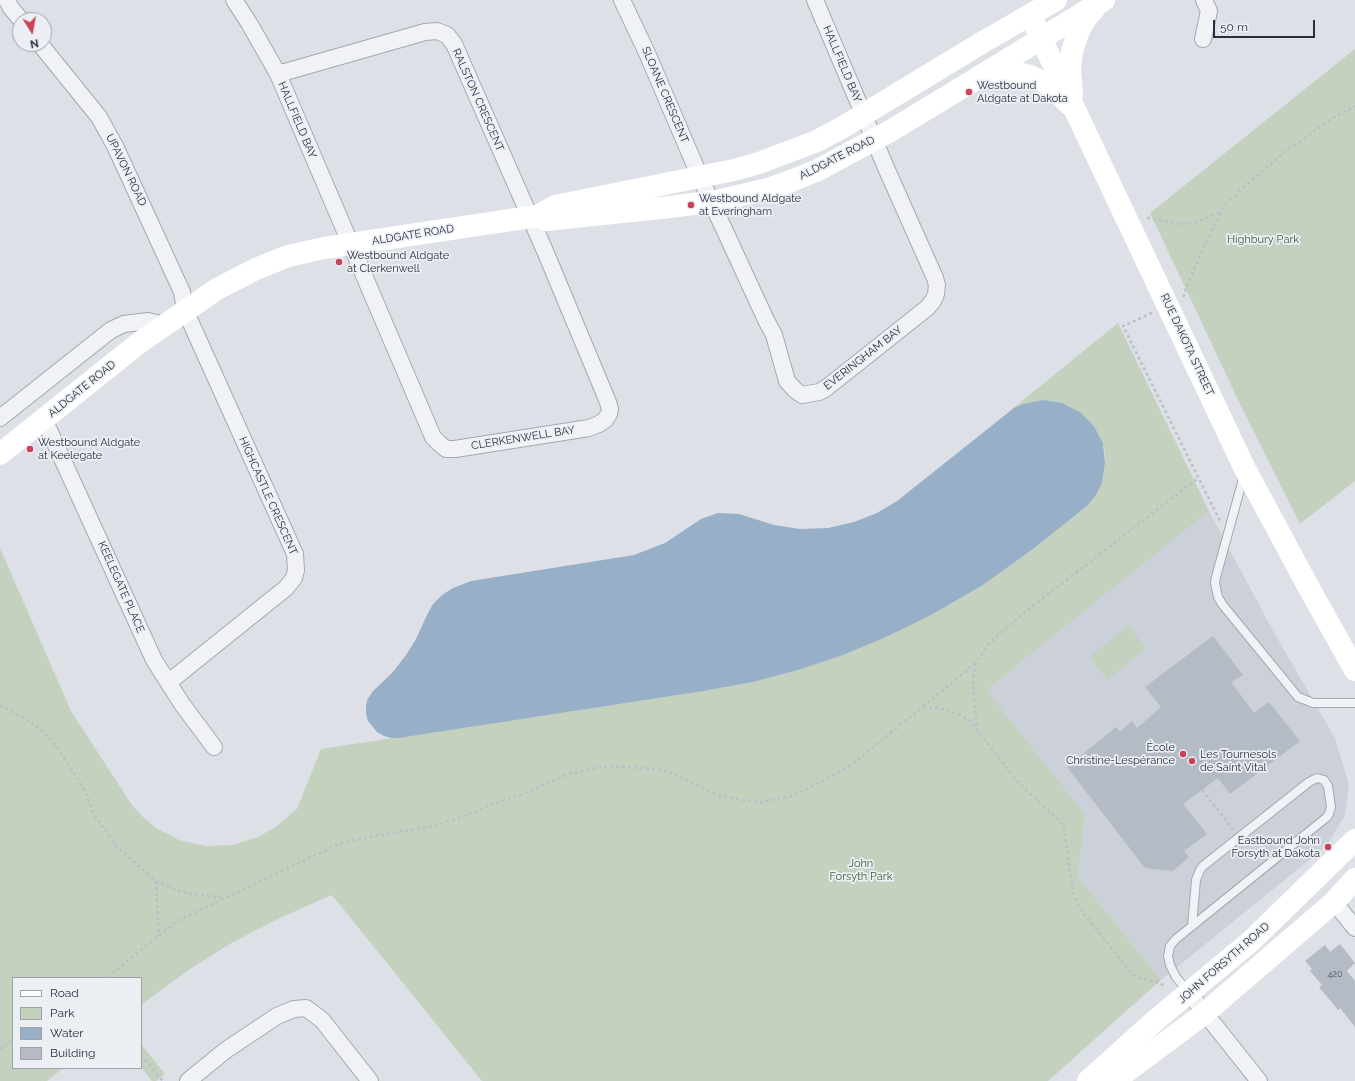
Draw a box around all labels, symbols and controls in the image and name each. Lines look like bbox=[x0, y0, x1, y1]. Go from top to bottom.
north arrow bbox=[12, 12, 52, 52]
scale bar bbox=[1215, 12, 1317, 38]
text: 50 m bbox=[1220, 20, 1248, 34]
street label: HALLFIELD BAY bbox=[820, 24, 864, 104]
text: N bbox=[29, 36, 40, 50]
street label: SLOANE CRESCENT bbox=[639, 45, 691, 145]
street label: RALSTON CRESCENT bbox=[449, 47, 507, 153]
place label: Westbound Aldgate at Dakota bbox=[977, 79, 1068, 105]
street label: HALLFIELD BAY bbox=[275, 80, 319, 160]
marker: Westbound Aldgate at Dakota bbox=[964, 87, 974, 97]
street label: UPAVON ROAD bbox=[103, 132, 149, 208]
street label: ALDGATE ROAD bbox=[797, 133, 877, 183]
place label: Westbound Aldgate at Everingham bbox=[699, 192, 801, 218]
marker: Westbound Aldgate at Everingham bbox=[686, 200, 696, 210]
street label: ALDGATE ROAD bbox=[371, 222, 455, 248]
park label: Highbury Park bbox=[1227, 233, 1299, 247]
place label: Westbound Aldgate at Clerkenwell bbox=[347, 249, 449, 275]
marker: Westbound Aldgate at Clerkenwell bbox=[334, 257, 344, 267]
street label: RUE DAKOTA STREET bbox=[1157, 292, 1217, 398]
street label: EVERINGHAM BAY bbox=[821, 323, 905, 393]
street label: ALDGATE ROAD bbox=[46, 358, 118, 420]
street label: CLERKENWELL BAY bbox=[470, 423, 576, 453]
street label: HIGHCASTLE CRESCENT bbox=[236, 435, 300, 557]
place label: Westbound Aldgate at Keelegate bbox=[38, 436, 140, 462]
marker: Westbound Aldgate at Keelegate bbox=[25, 444, 35, 454]
street label: KEELEGATE PLACE bbox=[95, 539, 147, 635]
place label: École Christine-Lespérance bbox=[1066, 741, 1175, 767]
place label: Les Tournesols de Saint Vital bbox=[1200, 748, 1276, 774]
marker: École Christine-Lespérance bbox=[1178, 749, 1188, 759]
marker: Les Tournesols de Saint Vital bbox=[1187, 756, 1197, 766]
place label: Eastbound John Forsyth at Dakota bbox=[1231, 834, 1320, 860]
marker: Eastbound John Forsyth at Dakota bbox=[1323, 842, 1333, 852]
park label: John Forsyth Park bbox=[829, 857, 893, 883]
street label: JOHN FORSYTH ROAD bbox=[1176, 920, 1272, 1006]
house number: 420 bbox=[1327, 969, 1343, 979]
legend bbox=[12, 977, 142, 1069]
text: Road bbox=[50, 986, 79, 1000]
text: Park bbox=[50, 1006, 75, 1020]
text: Water bbox=[50, 1026, 84, 1040]
text: Building bbox=[50, 1046, 96, 1060]

